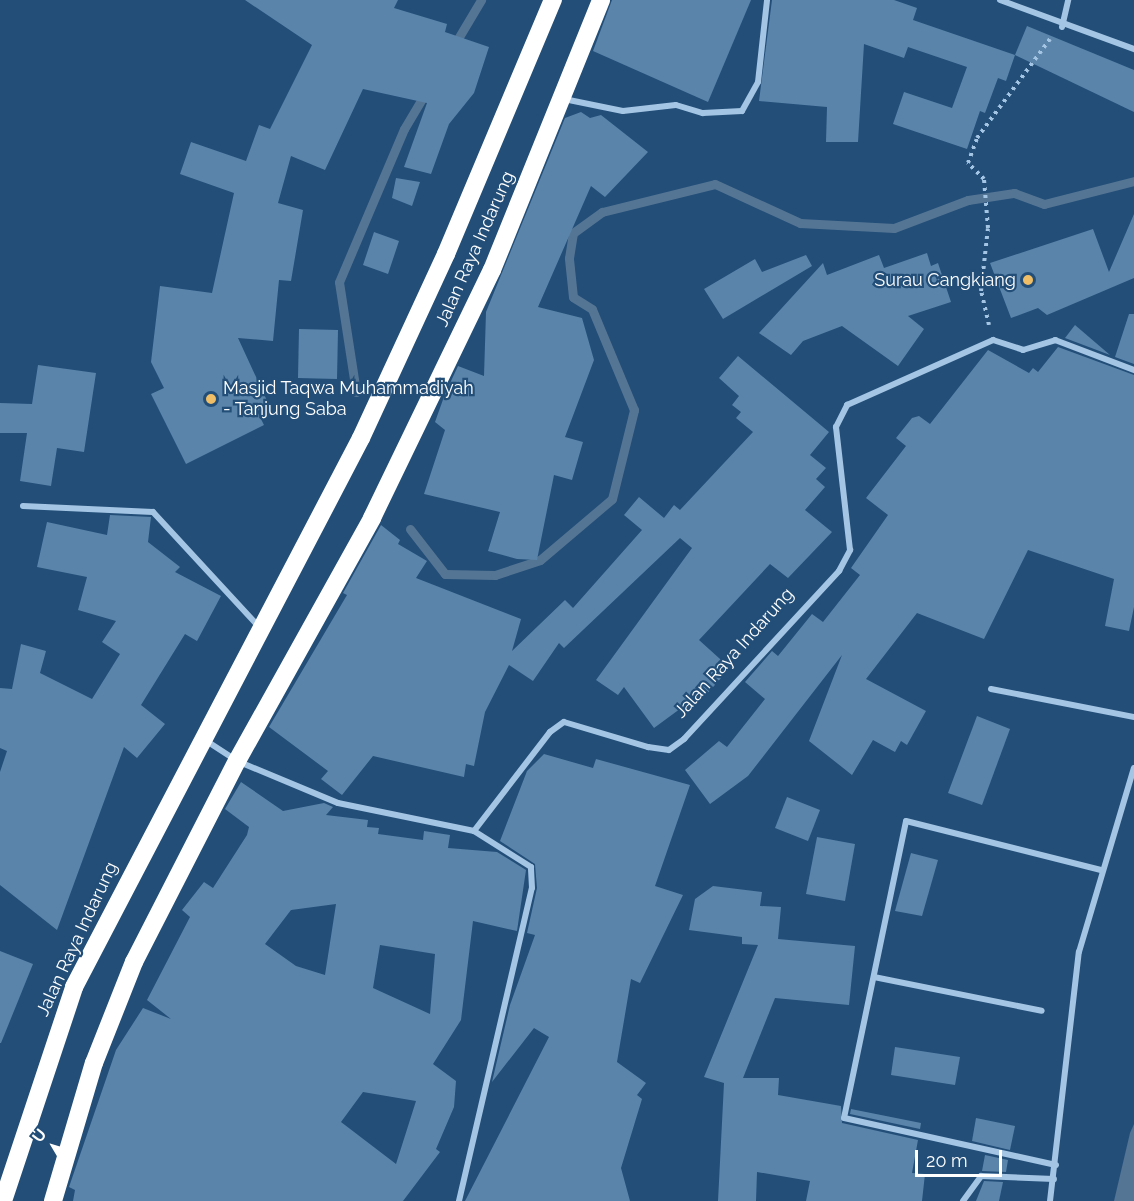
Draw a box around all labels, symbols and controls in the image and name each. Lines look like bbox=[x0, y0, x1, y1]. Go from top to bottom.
street label: Jalan Raya Indarung bbox=[431, 168, 519, 330]
place label: Surau Cangkiang bbox=[874, 269, 1016, 291]
marker: Surau Cangkiang bbox=[1021, 273, 1035, 287]
place label: Masjid Taqwa Muhammadiyah - Tanjung Saba bbox=[223, 378, 474, 420]
marker: Masjid Taqwa Muhammadiyah - Tanjung Saba bbox=[204, 392, 218, 406]
street label: Jalan Raya Indarung bbox=[670, 583, 798, 723]
street label: Jalan Raya Indarung bbox=[32, 858, 122, 1020]
north arrow bbox=[24, 1117, 84, 1177]
text: U bbox=[28, 1125, 51, 1146]
scale bar bbox=[918, 1138, 1005, 1176]
text: 20 m bbox=[926, 1150, 968, 1171]

